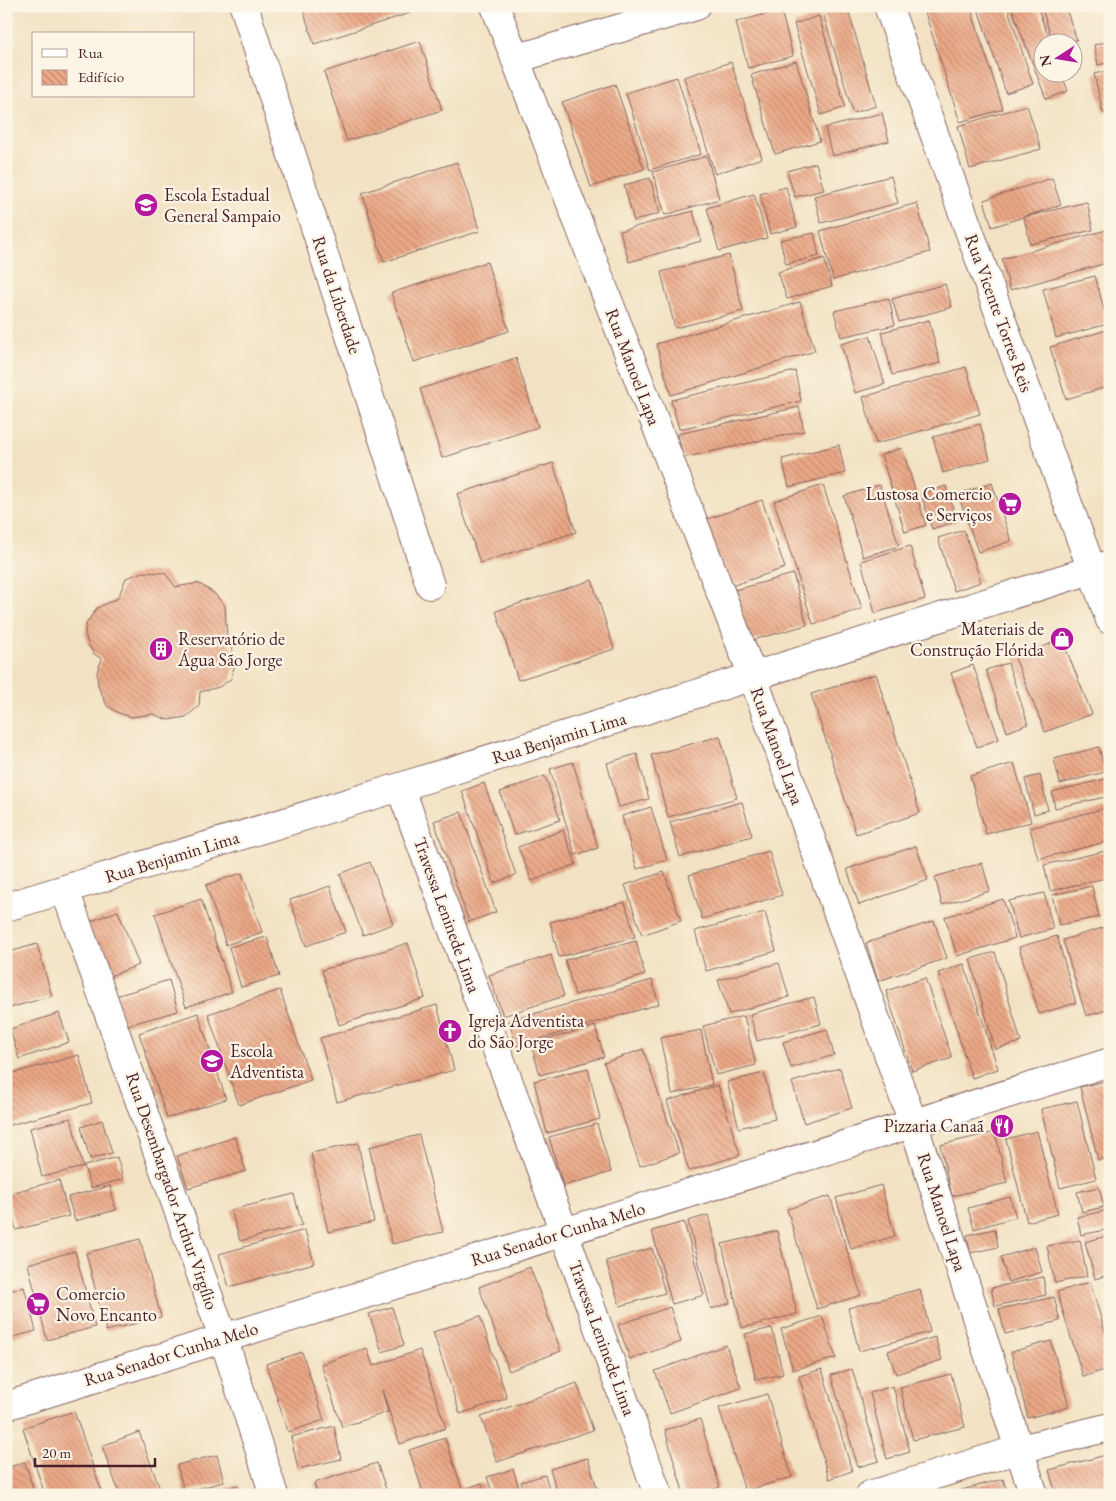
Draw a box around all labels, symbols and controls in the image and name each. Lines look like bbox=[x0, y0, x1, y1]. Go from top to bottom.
legend bbox=[32, 32, 195, 98]
north arrow bbox=[1034, 32, 1084, 82]
text: Rua bbox=[78, 43, 103, 62]
text: N bbox=[1035, 53, 1055, 68]
text: Edifício bbox=[78, 67, 124, 86]
place label: Escola Estadual General Sampaio bbox=[164, 183, 281, 227]
school or university icon: Escola Estadual General Sampaio bbox=[133, 192, 159, 218]
street label: Rua Vicente Torres Reis bbox=[960, 231, 1039, 395]
street label: Rua da Liberdade bbox=[308, 233, 367, 357]
street label: Rua Manoel Lapa bbox=[601, 305, 667, 429]
place label: Lustosa Comercio e Serviços bbox=[866, 482, 992, 526]
supermarket icon: Lustosa Comercio e Serviços bbox=[997, 491, 1023, 517]
place label: Materiais de Construção Flórida bbox=[910, 617, 1045, 661]
shop icon: Materiais de Construção Flórida bbox=[1049, 626, 1075, 652]
place label: Reservatório de Água São Jorge bbox=[177, 627, 285, 671]
building icon: Reservatório de Água São Jorge bbox=[148, 636, 174, 662]
street label: Rua Manoel Lapa bbox=[746, 684, 810, 808]
street label: Rua Benjamin Lima bbox=[489, 706, 629, 769]
street label: Rua Benjamin Lima bbox=[102, 825, 242, 888]
street label: Travessa Leninede Lima bbox=[409, 834, 487, 996]
place label: Igreja Adventista do São Jorge bbox=[468, 1009, 585, 1053]
church icon: Igreja Adventista do São Jorge bbox=[437, 1018, 463, 1044]
place label: Escola Adventista bbox=[229, 1039, 305, 1083]
school or university icon: Escola Adventista bbox=[199, 1048, 225, 1074]
street label: Rua Desembargador Arthur Virgílio bbox=[121, 1069, 224, 1313]
restaurant icon: Pizzaria Canaã bbox=[989, 1113, 1015, 1139]
place label: Pizzaria Canaã bbox=[884, 1114, 985, 1137]
street label: Rua Manoel Lapa bbox=[912, 1150, 973, 1275]
street label: Rua Senador Cunha Melo bbox=[468, 1196, 648, 1271]
street label: Travessa Leninede Lima bbox=[564, 1257, 642, 1419]
place label: Comercio Novo Encanto bbox=[56, 1282, 157, 1326]
supermarket icon: Comercio Novo Encanto bbox=[25, 1291, 51, 1317]
street label: Rua Senador Cunha Melo bbox=[81, 1316, 261, 1391]
scale bar bbox=[35, 1436, 155, 1468]
text: 20 m bbox=[42, 1443, 71, 1462]

